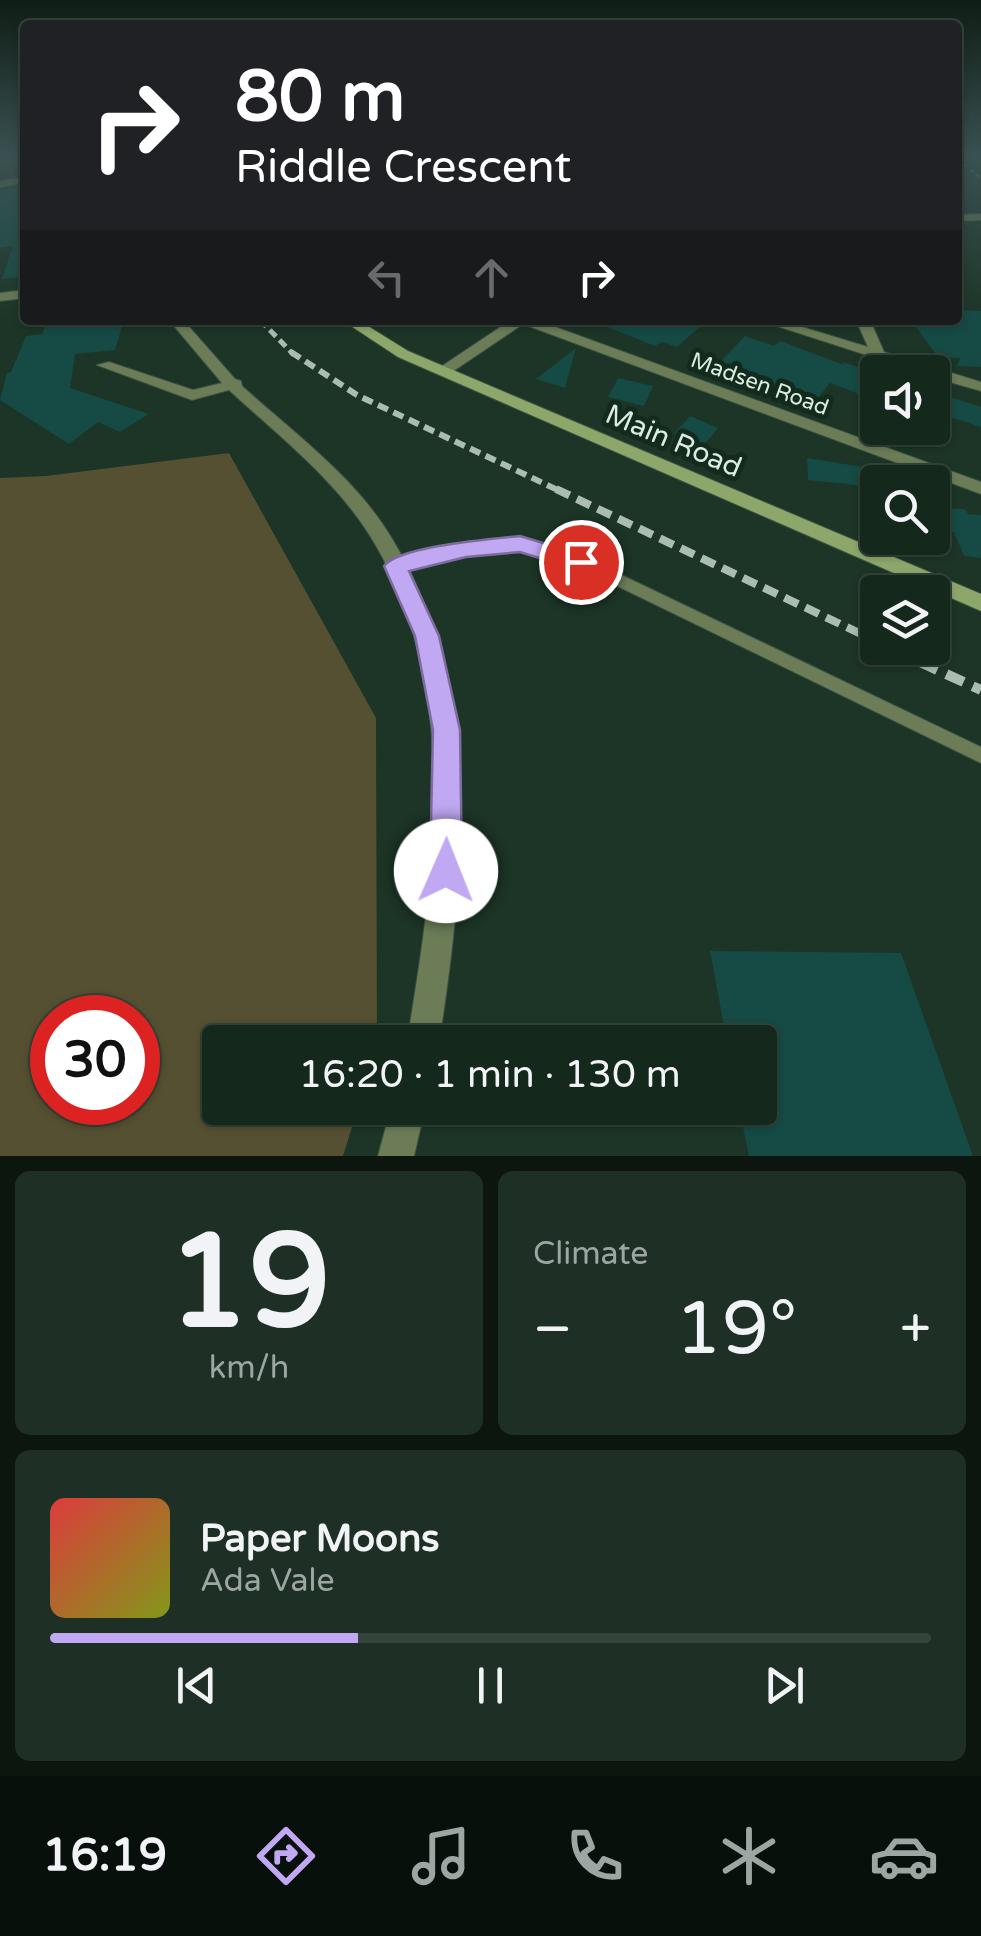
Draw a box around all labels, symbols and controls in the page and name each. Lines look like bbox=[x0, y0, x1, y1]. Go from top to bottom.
text: 80 m bbox=[235, 56, 405, 140]
icon: right bbox=[70, 60, 200, 190]
text: Riddle Crescent bbox=[235, 141, 571, 195]
icon: left bbox=[359, 250, 414, 305]
icon: ahead bbox=[464, 250, 519, 305]
icon: right bbox=[569, 250, 624, 305]
street label: Madsen Road bbox=[687, 347, 832, 421]
map controls bbox=[860, 355, 950, 665]
button: sound bbox=[860, 355, 950, 445]
street label: Main Road bbox=[600, 397, 747, 485]
button: search bbox=[860, 465, 950, 555]
pin bbox=[539, 520, 624, 605]
icon: arrive bbox=[554, 535, 609, 590]
button: layers bbox=[860, 575, 950, 665]
position arrow bbox=[394, 819, 498, 923]
speed limit sign: 30 bbox=[30, 995, 160, 1125]
text: 16:20 · 1 min · 130 m bbox=[298, 1052, 681, 1098]
text: 19 bbox=[167, 1206, 331, 1362]
text: Climate bbox=[533, 1235, 648, 1273]
text: 19° bbox=[675, 1284, 797, 1374]
text: − bbox=[533, 1297, 572, 1363]
text: + bbox=[900, 1297, 931, 1363]
text: km/h bbox=[209, 1349, 289, 1387]
text: Paper Moons bbox=[200, 1516, 440, 1562]
text: Ada Vale bbox=[200, 1562, 335, 1600]
icon: previous bbox=[169, 1658, 224, 1713]
icon: pause bbox=[463, 1658, 518, 1713]
icon: next bbox=[757, 1658, 812, 1713]
icon: directions bbox=[251, 1821, 321, 1891]
icon: music bbox=[406, 1821, 476, 1891]
icon: phone bbox=[560, 1821, 630, 1891]
icon: climate bbox=[714, 1821, 784, 1891]
icon: car bbox=[869, 1821, 939, 1891]
text: 16:19 bbox=[42, 1829, 167, 1883]

